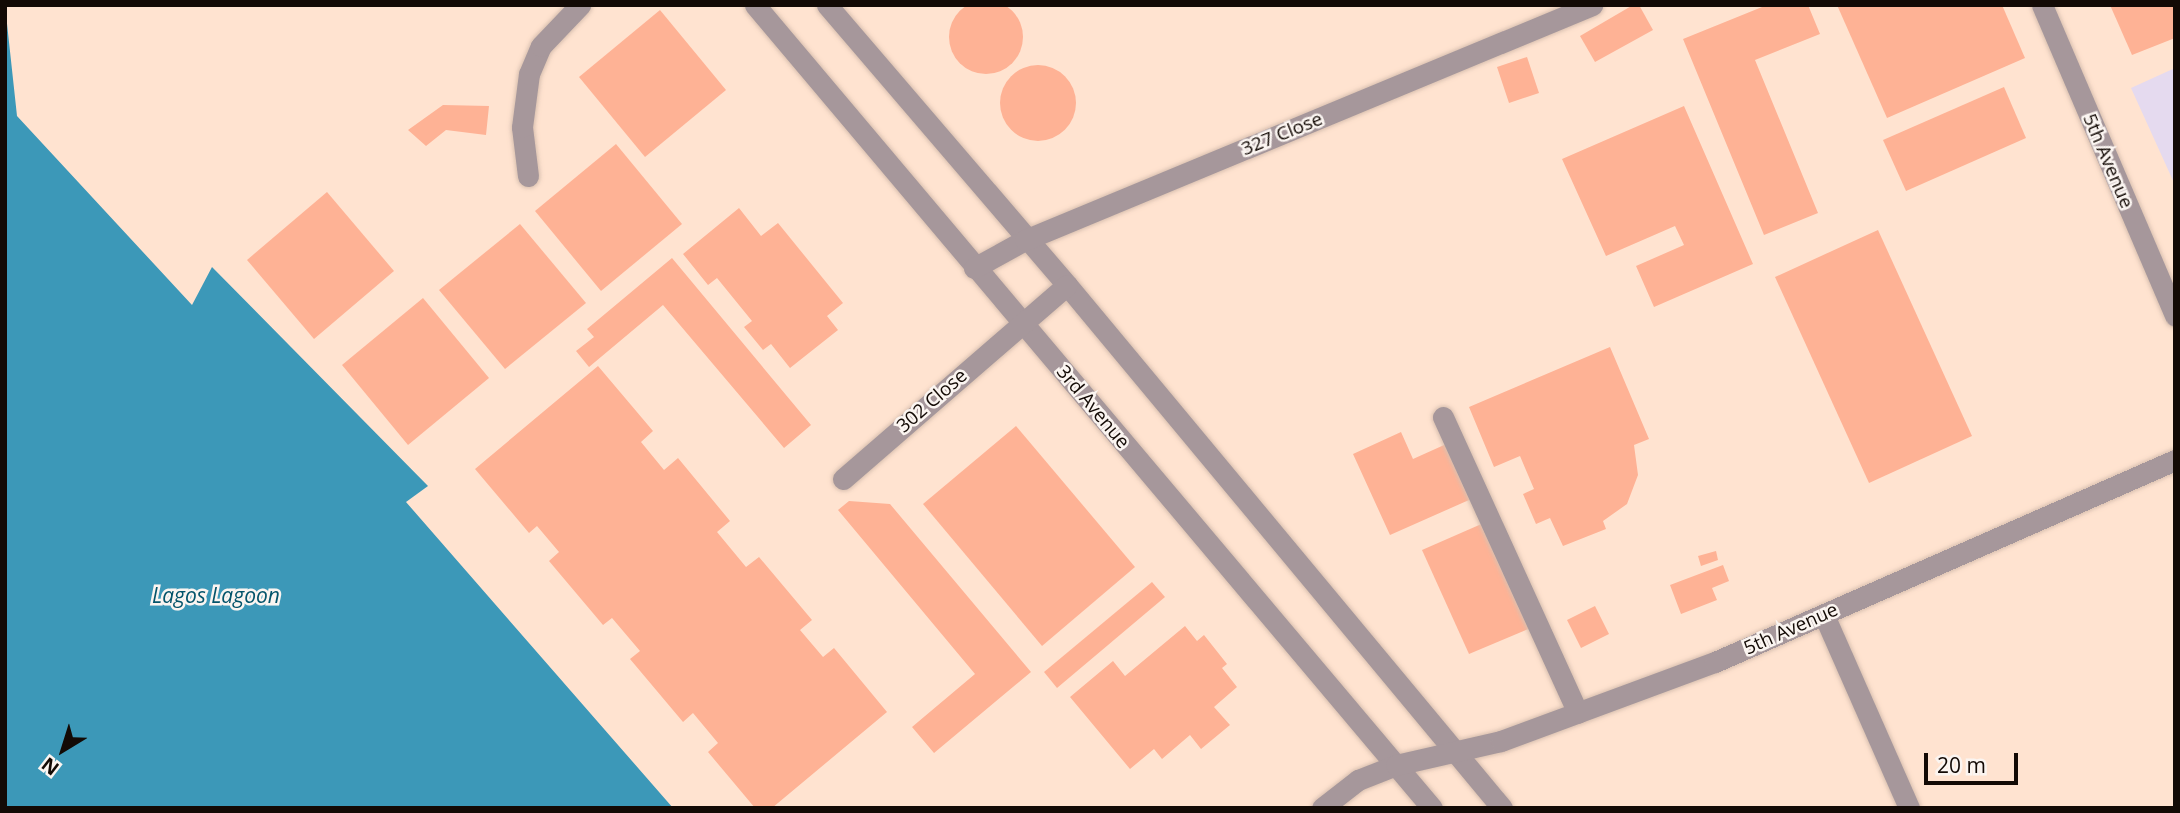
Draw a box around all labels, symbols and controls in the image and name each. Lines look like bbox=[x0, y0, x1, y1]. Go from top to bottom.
street label: 327 Close bbox=[1238, 107, 1326, 161]
street label: 5th Avenue bbox=[2078, 110, 2138, 212]
street label: 3rd Avenue bbox=[1052, 361, 1134, 453]
street label: 302 Close bbox=[892, 364, 972, 438]
water label: Lagos Lagoon bbox=[152, 582, 280, 608]
street label: 5th Avenue bbox=[1741, 598, 1841, 660]
north arrow bbox=[28, 715, 98, 785]
scale bar bbox=[1928, 740, 2022, 784]
text: 20 m bbox=[1937, 751, 1986, 779]
text: N bbox=[36, 752, 64, 782]

